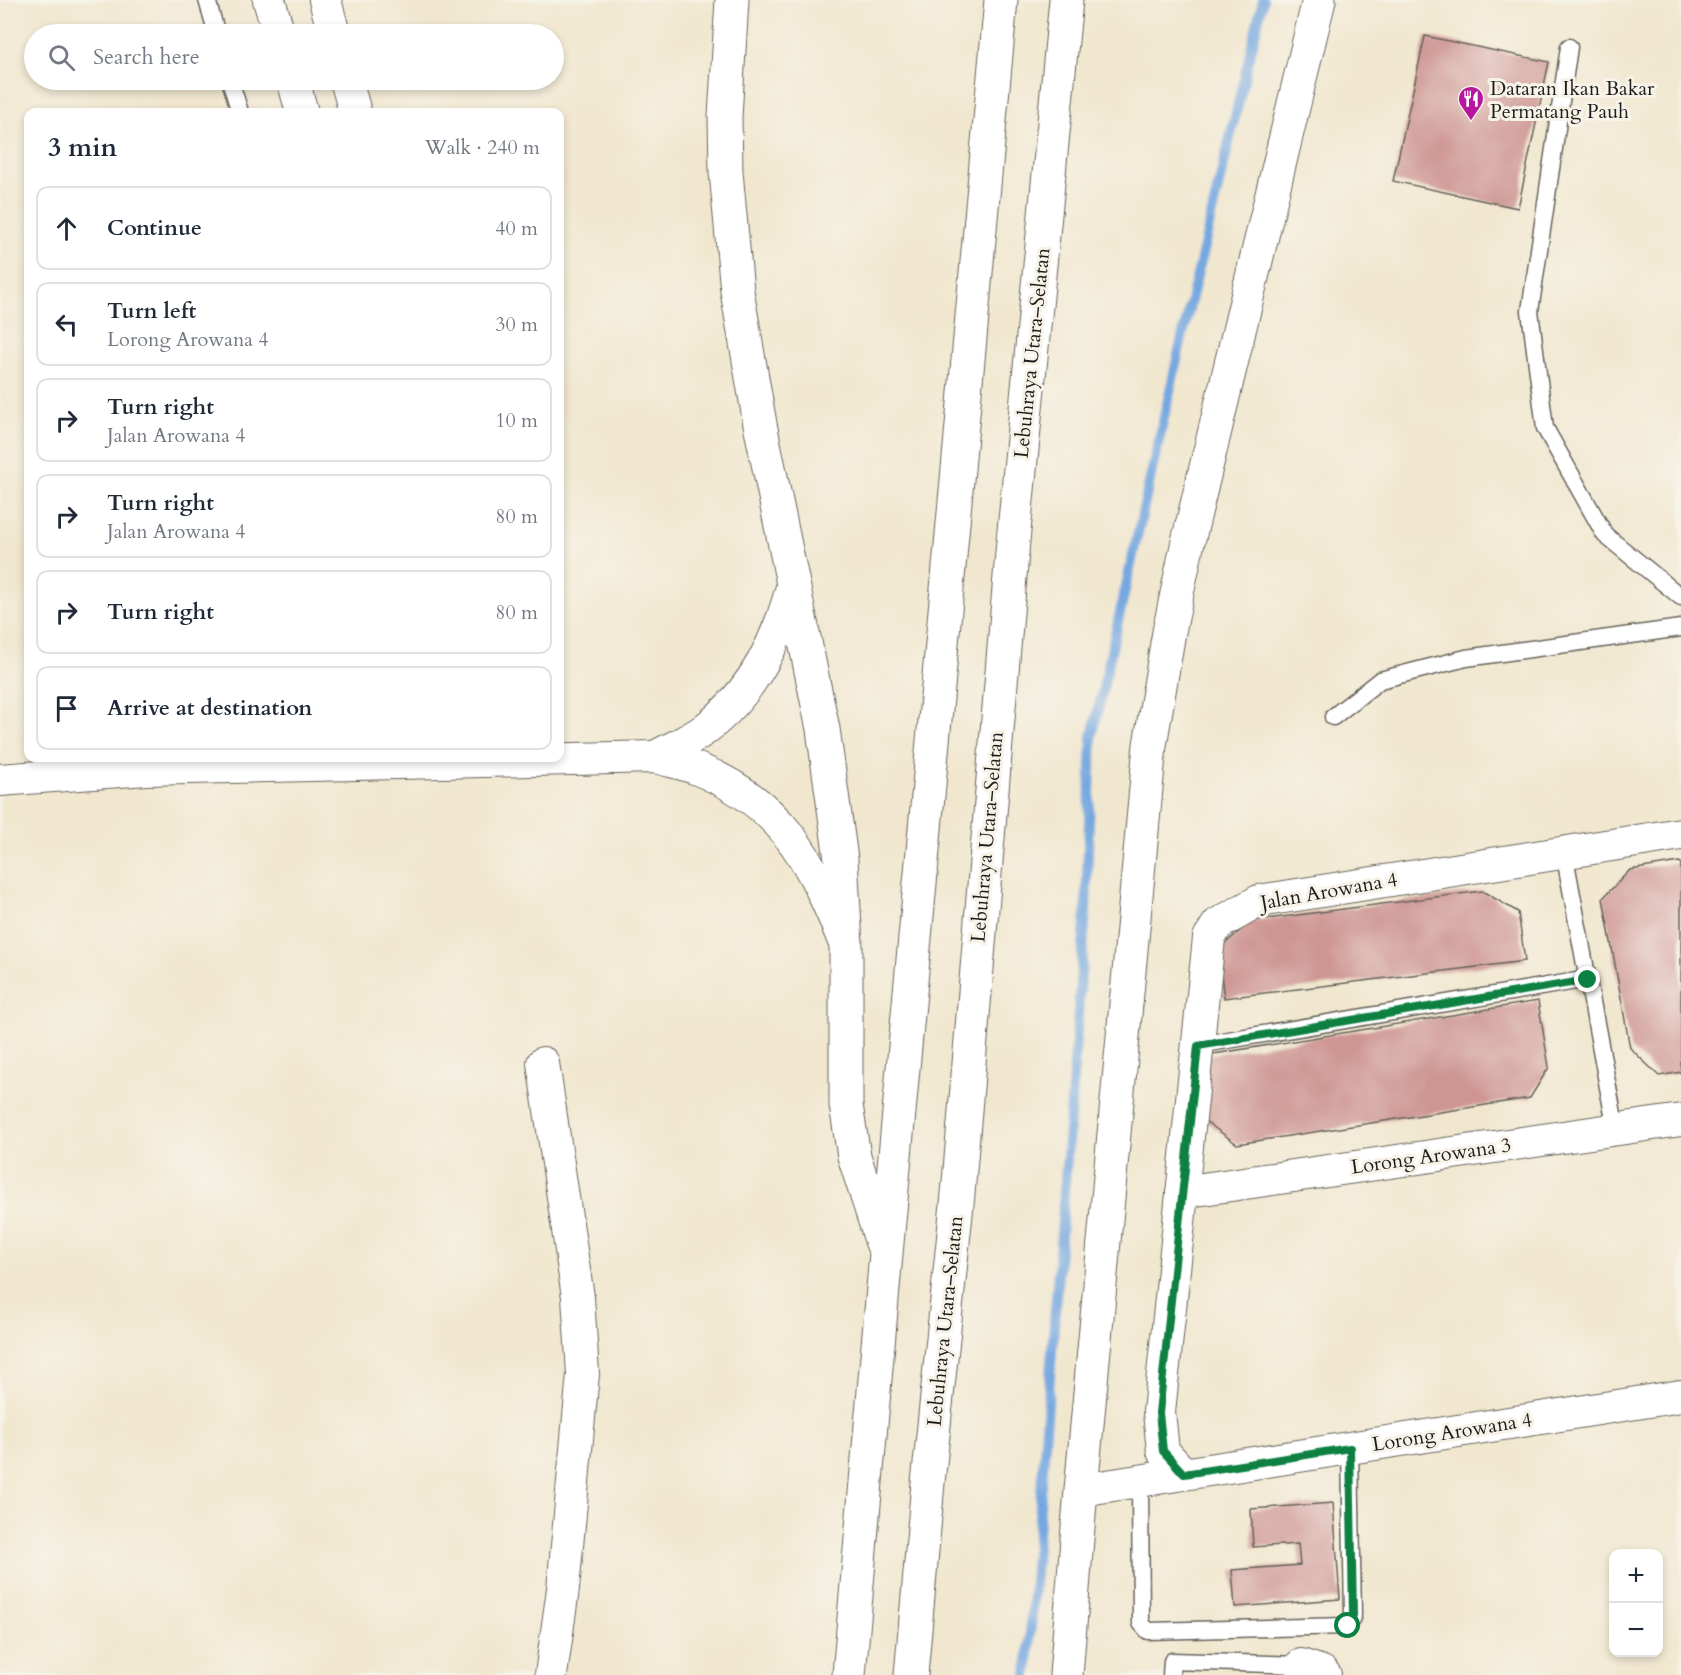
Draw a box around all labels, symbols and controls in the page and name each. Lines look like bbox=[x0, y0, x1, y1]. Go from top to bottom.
search box bbox=[24, 24, 564, 90]
icon: search bbox=[45, 41, 78, 74]
text: Search here bbox=[93, 42, 200, 72]
place label: Dataran Ikan Bakar Permatang Pauh bbox=[1490, 75, 1655, 125]
restaurant icon: Dataran Ikan Bakar Permatang Pauh bbox=[1456, 84, 1486, 122]
text: 3 min bbox=[48, 130, 117, 165]
text: Walk · 240 m bbox=[425, 134, 540, 161]
icon: ahead bbox=[50, 212, 83, 245]
text: Continue bbox=[107, 213, 202, 243]
text: 40 m bbox=[495, 215, 538, 242]
street label: Lebuhraya Utara–Selatan bbox=[1008, 246, 1057, 460]
text: Turn left bbox=[107, 296, 196, 326]
icon: left bbox=[50, 308, 83, 341]
text: 30 m bbox=[495, 311, 538, 338]
text: Lorong Arowana 4 bbox=[107, 326, 269, 353]
text: Turn right bbox=[107, 392, 214, 422]
icon: right bbox=[50, 404, 83, 437]
text: 10 m bbox=[495, 407, 538, 434]
text: Jalan Arowana 4 bbox=[107, 422, 246, 449]
text: Turn right bbox=[107, 488, 214, 518]
icon: right bbox=[50, 500, 83, 533]
text: 80 m bbox=[495, 503, 538, 530]
text: Jalan Arowana 4 bbox=[107, 518, 246, 545]
icon: right bbox=[50, 596, 83, 629]
text: Turn right bbox=[107, 597, 214, 627]
text: 80 m bbox=[495, 599, 538, 626]
icon: arrive bbox=[50, 692, 83, 725]
text: Arrive at destination bbox=[107, 693, 312, 723]
street label: Lebuhraya Utara–Selatan bbox=[964, 730, 1010, 944]
street label: Jalan Arowana 4 bbox=[1255, 866, 1400, 917]
route end bbox=[1574, 966, 1600, 992]
street label: Lorong Arowana 3 bbox=[1349, 1131, 1513, 1181]
street label: Lebuhraya Utara–Selatan bbox=[921, 1214, 970, 1428]
street label: Lorong Arowana 4 bbox=[1370, 1406, 1534, 1458]
map controls bbox=[1609, 1549, 1663, 1657]
button: + bbox=[1609, 1549, 1663, 1603]
button: − bbox=[1609, 1603, 1663, 1657]
route start bbox=[1334, 1612, 1360, 1638]

